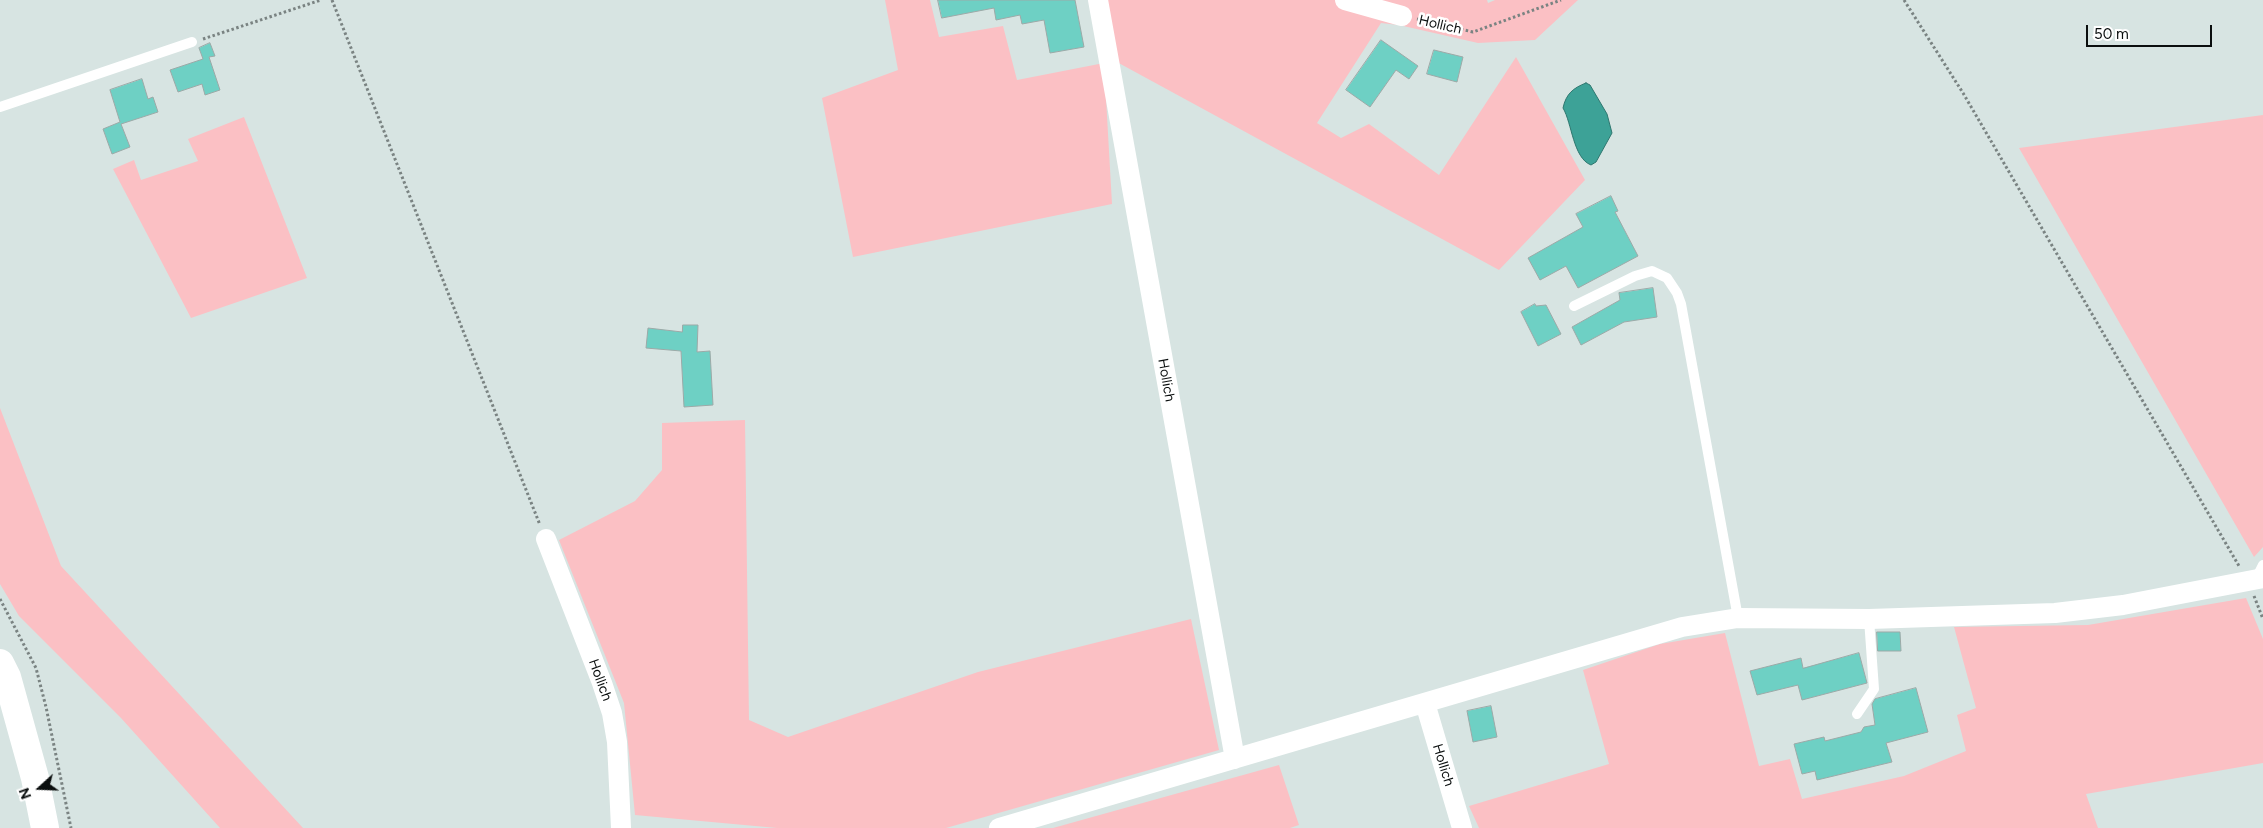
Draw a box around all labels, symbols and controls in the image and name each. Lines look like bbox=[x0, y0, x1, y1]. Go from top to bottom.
street label: Hollich bbox=[1417, 12, 1463, 38]
scale bar bbox=[2088, 15, 2214, 47]
text: 50 m bbox=[2094, 25, 2129, 43]
street label: Hollich bbox=[1154, 357, 1178, 403]
street label: Hollich bbox=[585, 657, 615, 703]
street label: Hollich bbox=[1429, 742, 1457, 788]
north arrow bbox=[15, 763, 65, 813]
text: N bbox=[16, 785, 35, 801]

